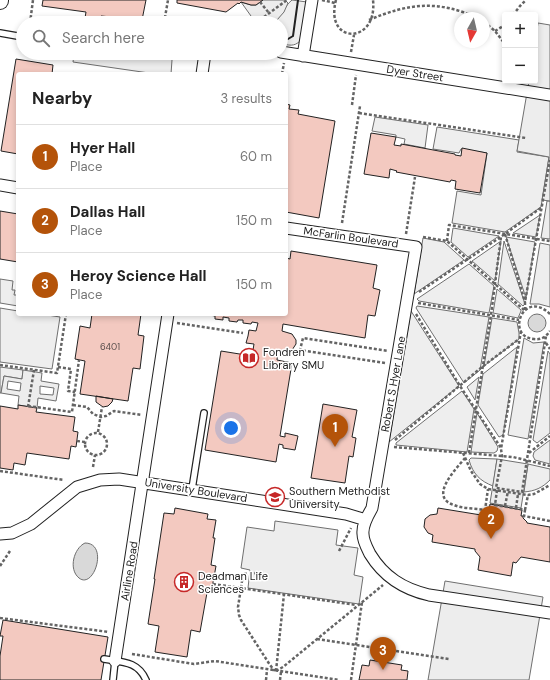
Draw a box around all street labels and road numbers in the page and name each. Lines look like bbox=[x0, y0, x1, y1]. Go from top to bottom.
street label: Dyer Street bbox=[385, 62, 445, 84]
street label: McFarlin Boulevard bbox=[303, 223, 399, 251]
street label: Robert S Hyer Lane bbox=[378, 335, 408, 433]
street label: University Boulevard bbox=[144, 475, 248, 505]
street label: Airline Road bbox=[117, 540, 141, 602]

